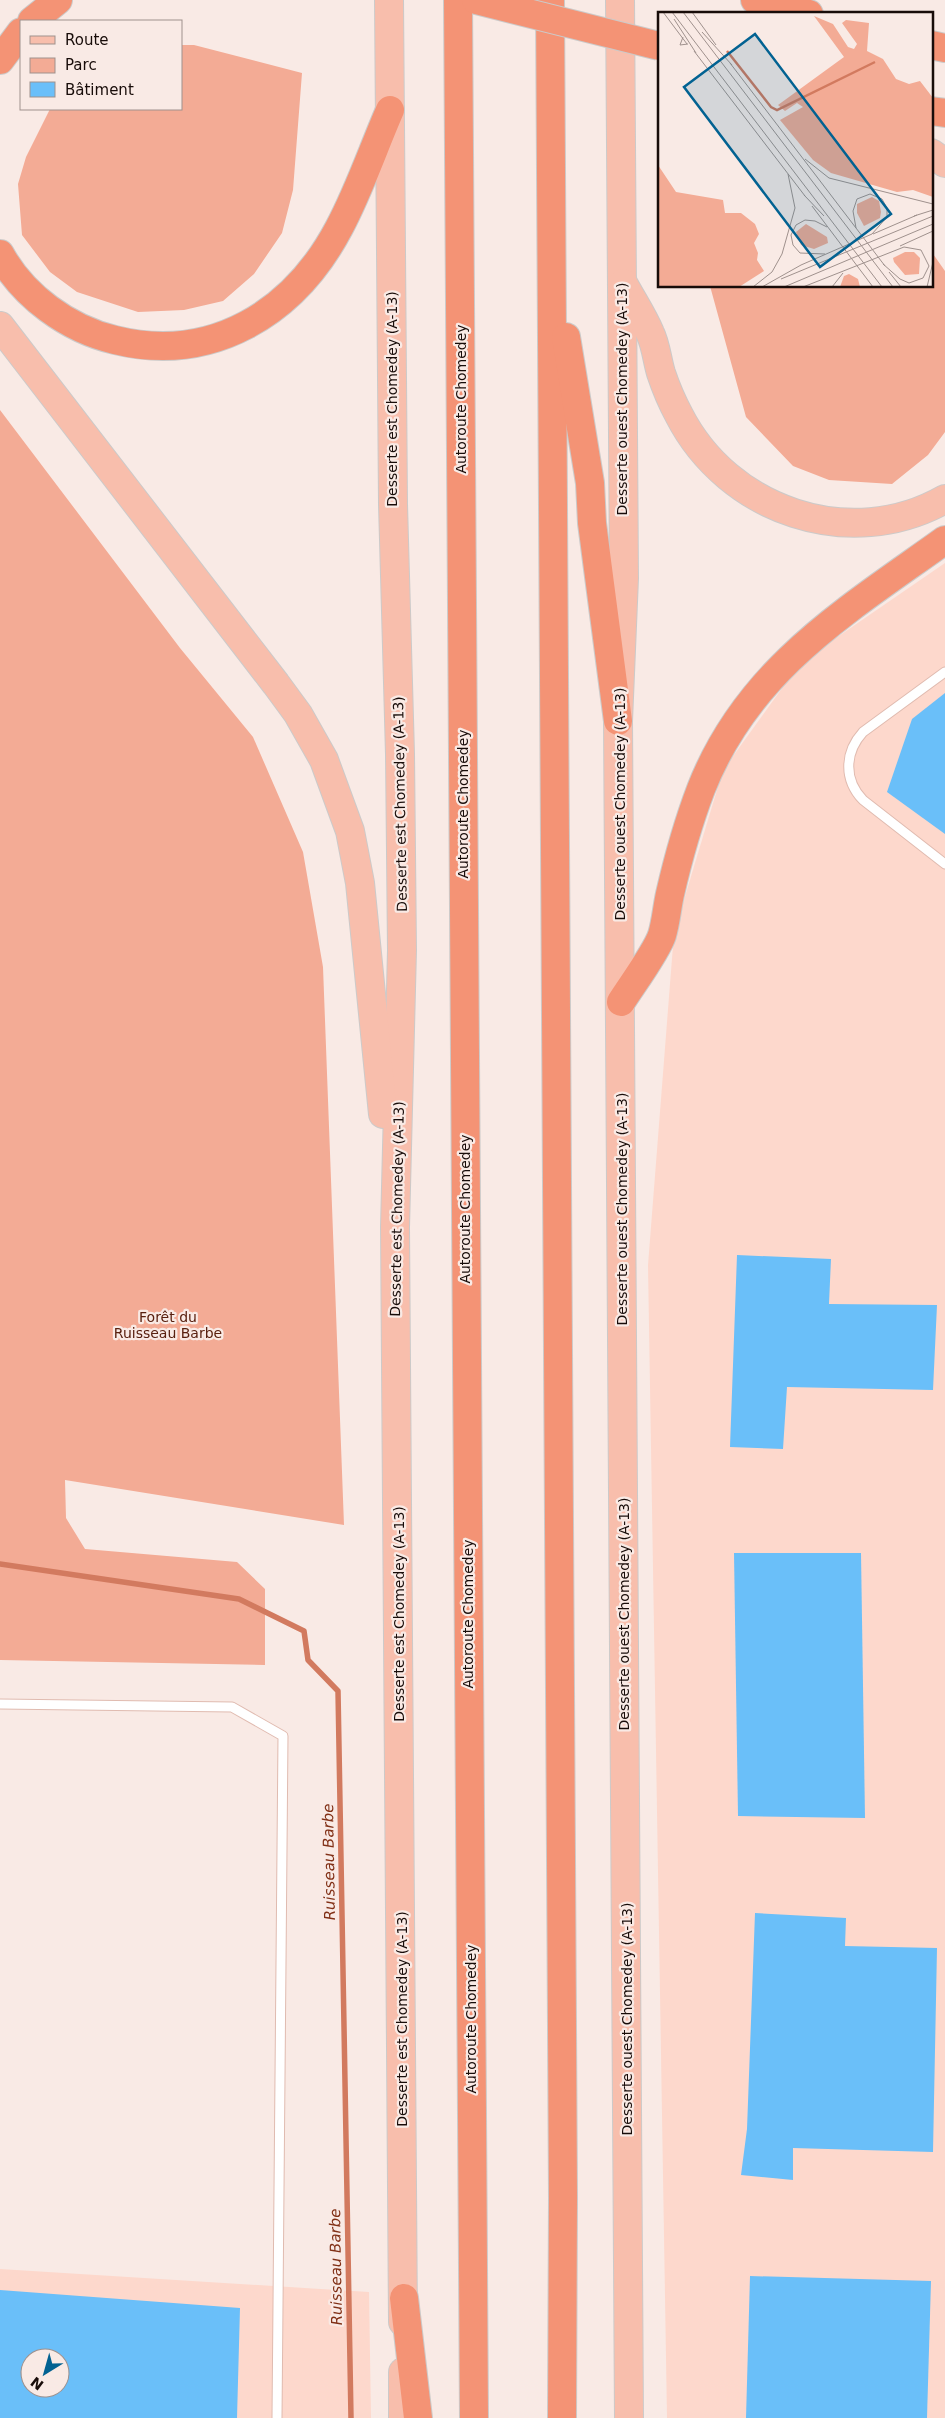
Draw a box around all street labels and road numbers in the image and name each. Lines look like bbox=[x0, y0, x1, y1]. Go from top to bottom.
street label: Desserte ouest Chomedey (A-13) bbox=[614, 283, 630, 515]
street label: Desserte est Chomedey (A-13) bbox=[384, 291, 400, 507]
street label: Autoroute Chomedey bbox=[453, 324, 469, 474]
street label: Desserte ouest Chomedey (A-13) bbox=[612, 688, 628, 920]
street label: Desserte est Chomedey (A-13) bbox=[390, 696, 410, 912]
street label: Autoroute Chomedey bbox=[455, 729, 471, 879]
street label: Desserte ouest Chomedey (A-13) bbox=[614, 1093, 630, 1325]
street label: Desserte est Chomedey (A-13) bbox=[387, 1101, 407, 1317]
street label: Autoroute Chomedey bbox=[457, 1134, 473, 1284]
street label: Desserte ouest Chomedey (A-13) bbox=[616, 1498, 632, 1730]
street label: Desserte est Chomedey (A-13) bbox=[391, 1506, 407, 1722]
street label: Autoroute Chomedey bbox=[460, 1539, 476, 1689]
street label: Desserte ouest Chomedey (A-13) bbox=[619, 1903, 635, 2135]
street label: Desserte est Chomedey (A-13) bbox=[394, 1911, 410, 2127]
street label: Autoroute Chomedey bbox=[463, 1944, 479, 2094]

